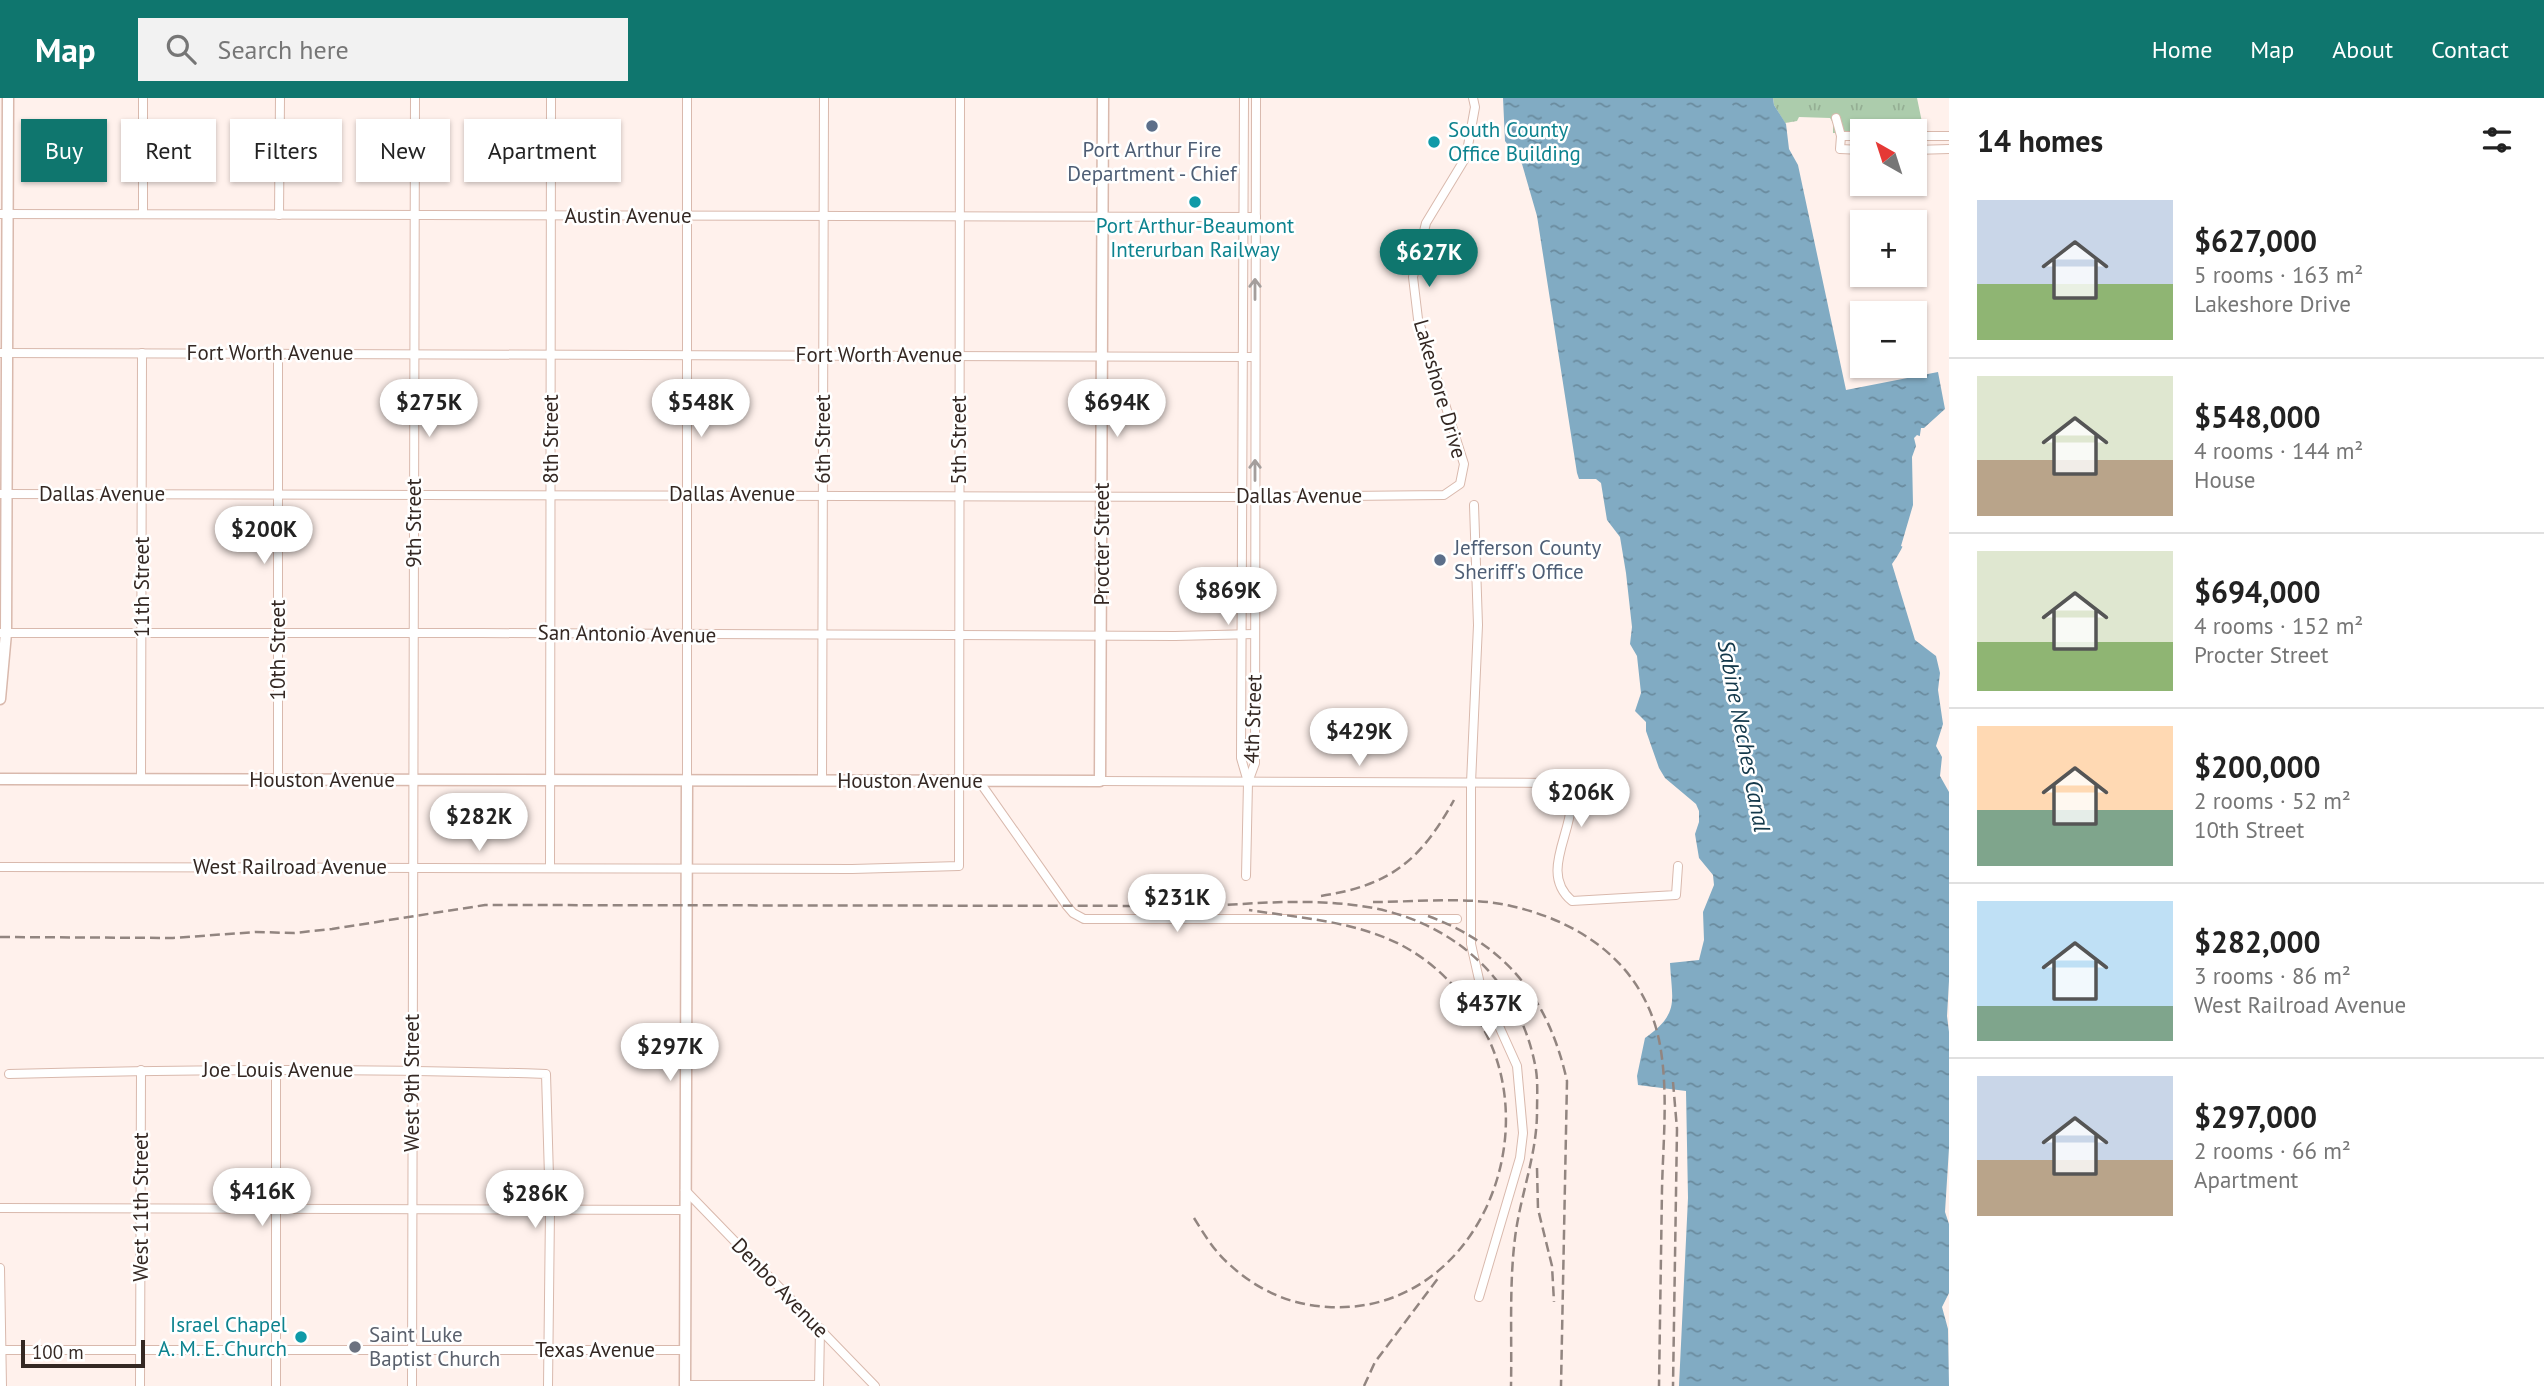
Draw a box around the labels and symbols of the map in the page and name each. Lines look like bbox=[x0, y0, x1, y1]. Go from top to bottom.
place label: South County Office Building bbox=[1448, 116, 1581, 167]
marker: Port Arthur Fire Department - Chief bbox=[1144, 118, 1160, 134]
north arrow bbox=[1850, 119, 1927, 196]
marker: South County Office Building bbox=[1426, 134, 1442, 150]
place label: Port Arthur Fire Department - Chief bbox=[1067, 136, 1238, 187]
marker: Port Arthur-Beaumont Interurban Railway bbox=[1187, 194, 1203, 210]
street label: Austin Avenue bbox=[564, 202, 692, 229]
place label: Port Arthur-Beaumont Interurban Railway bbox=[1096, 212, 1294, 263]
pin: $627K bbox=[1380, 230, 1478, 289]
one-way arrow bbox=[1248, 277, 1262, 300]
street label: Lakeshore Drive bbox=[1408, 316, 1473, 462]
street label: Fort Worth Avenue bbox=[187, 339, 353, 366]
street label: Fort Worth Avenue bbox=[796, 341, 962, 368]
pin: $275K bbox=[380, 380, 478, 439]
pin: $548K bbox=[652, 380, 750, 439]
pin: $694K bbox=[1068, 380, 1166, 439]
street label: 8th Street bbox=[537, 394, 564, 484]
street label: 6th Street bbox=[809, 394, 836, 484]
street label: 5th Street bbox=[945, 395, 972, 485]
one-way arrow bbox=[1248, 458, 1262, 481]
street label: 9th Street bbox=[400, 478, 427, 568]
street label: Dallas Avenue bbox=[39, 480, 165, 507]
street label: Dallas Avenue bbox=[669, 480, 795, 507]
street label: Dallas Avenue bbox=[1236, 482, 1362, 509]
street label: Procter Street bbox=[1088, 483, 1115, 605]
pin: $200K bbox=[215, 506, 313, 566]
place label: Jefferson County Sheriff's Office bbox=[1453, 534, 1601, 585]
street label: 11th Street bbox=[128, 537, 155, 637]
marker: Jefferson County Sheriff's Office bbox=[1432, 552, 1448, 568]
pin: $869K bbox=[1179, 568, 1277, 627]
street label: 10th Street bbox=[264, 600, 291, 700]
street label: San Antonio Avenue bbox=[537, 618, 717, 649]
water label: Sabine Neches Canal bbox=[1712, 637, 1777, 834]
street label: 4th Street bbox=[1237, 674, 1268, 764]
pin: $429K bbox=[1310, 708, 1408, 768]
street label: Houston Avenue bbox=[249, 766, 395, 793]
street label: Houston Avenue bbox=[837, 767, 983, 794]
pin: $206K bbox=[1532, 770, 1630, 829]
pin: $282K bbox=[430, 794, 528, 853]
street label: West Railroad Avenue bbox=[193, 853, 387, 880]
pin: $231K bbox=[1128, 874, 1226, 934]
pin: $437K bbox=[1440, 981, 1538, 1040]
street label: West 9th Street bbox=[398, 1014, 425, 1152]
pin: $297K bbox=[621, 1024, 719, 1083]
street label: Joe Louis Avenue bbox=[202, 1056, 353, 1083]
street label: West 11th Street bbox=[127, 1132, 154, 1282]
pin: $416K bbox=[213, 1168, 311, 1228]
pin: $286K bbox=[486, 1170, 584, 1230]
street label: Denbo Avenue bbox=[726, 1232, 835, 1343]
place label: Israel Chapel A. M. E. Church bbox=[158, 1311, 287, 1362]
place label: Saint Luke Baptist Church bbox=[369, 1321, 500, 1372]
marker: Israel Chapel A. M. E. Church bbox=[293, 1329, 309, 1345]
street label: Texas Avenue bbox=[535, 1336, 655, 1363]
scale bar bbox=[21, 1337, 145, 1369]
marker: Saint Luke Baptist Church bbox=[347, 1339, 363, 1355]

